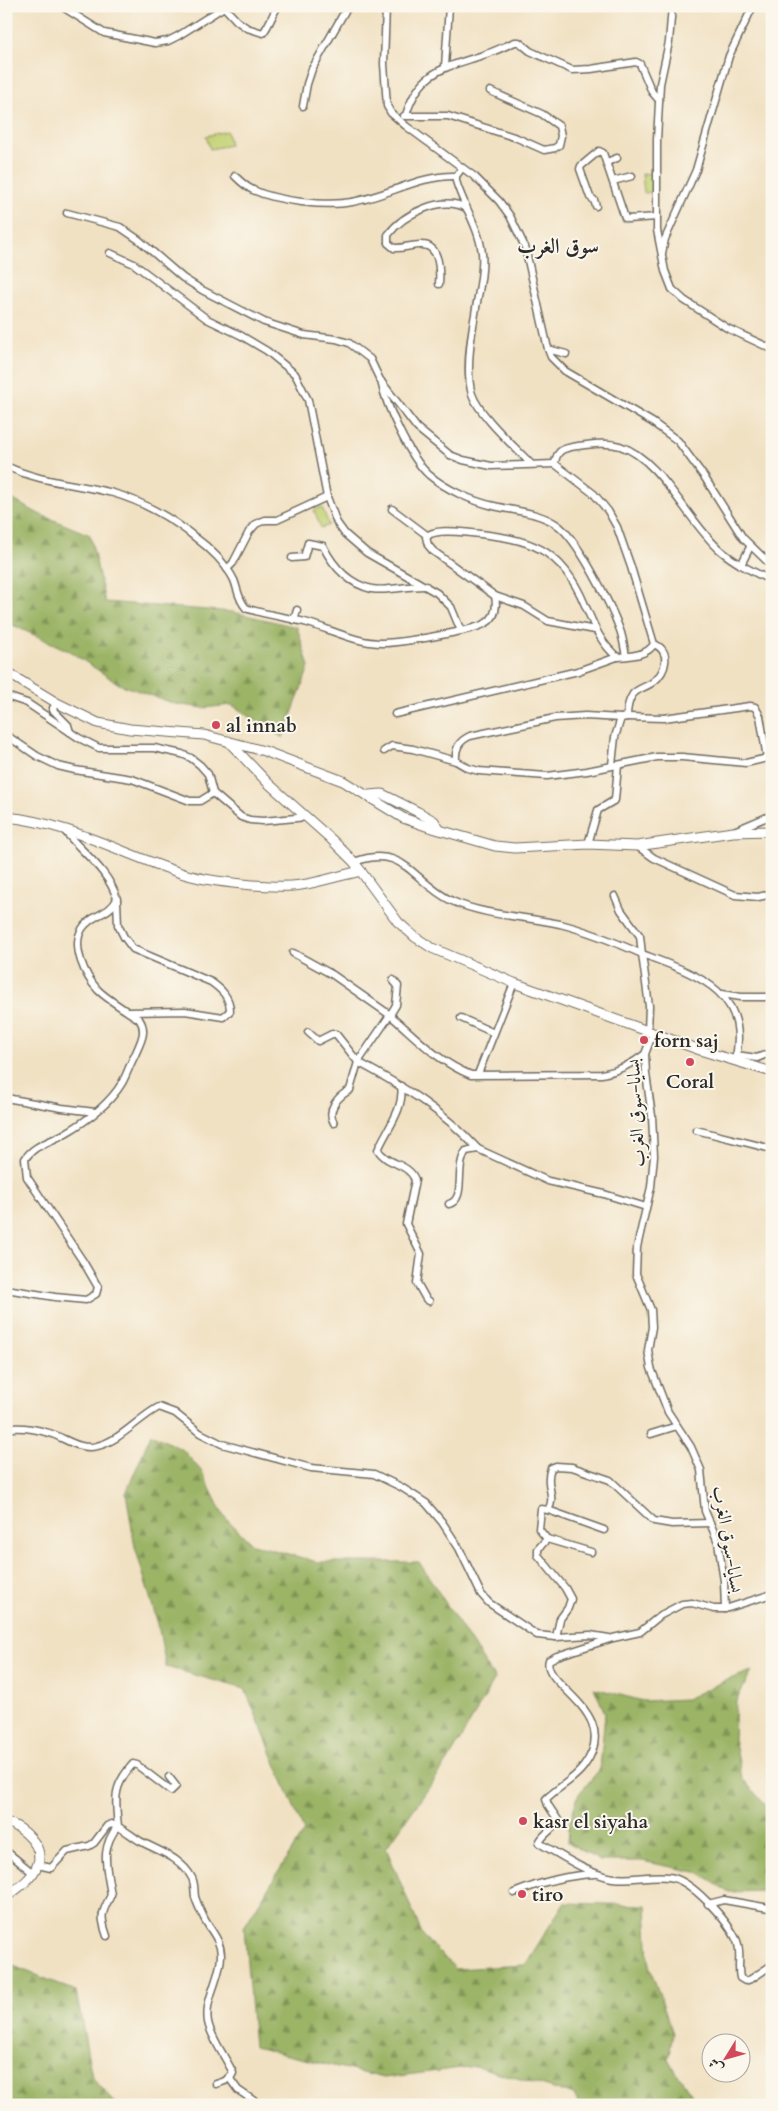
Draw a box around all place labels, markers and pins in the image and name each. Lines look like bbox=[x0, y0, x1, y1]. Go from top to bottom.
place label: al innab bbox=[226, 713, 297, 739]
marker: al innab bbox=[210, 719, 222, 731]
place label: forn saj bbox=[654, 1028, 719, 1054]
marker: forn saj bbox=[638, 1034, 650, 1046]
marker: Coral bbox=[684, 1056, 696, 1068]
place label: Coral bbox=[666, 1069, 715, 1095]
place label: kasr el siyaha bbox=[533, 1809, 649, 1835]
marker: kasr el siyaha bbox=[517, 1815, 529, 1827]
place label: tiro bbox=[532, 1882, 563, 1908]
marker: tiro bbox=[516, 1888, 528, 1900]

